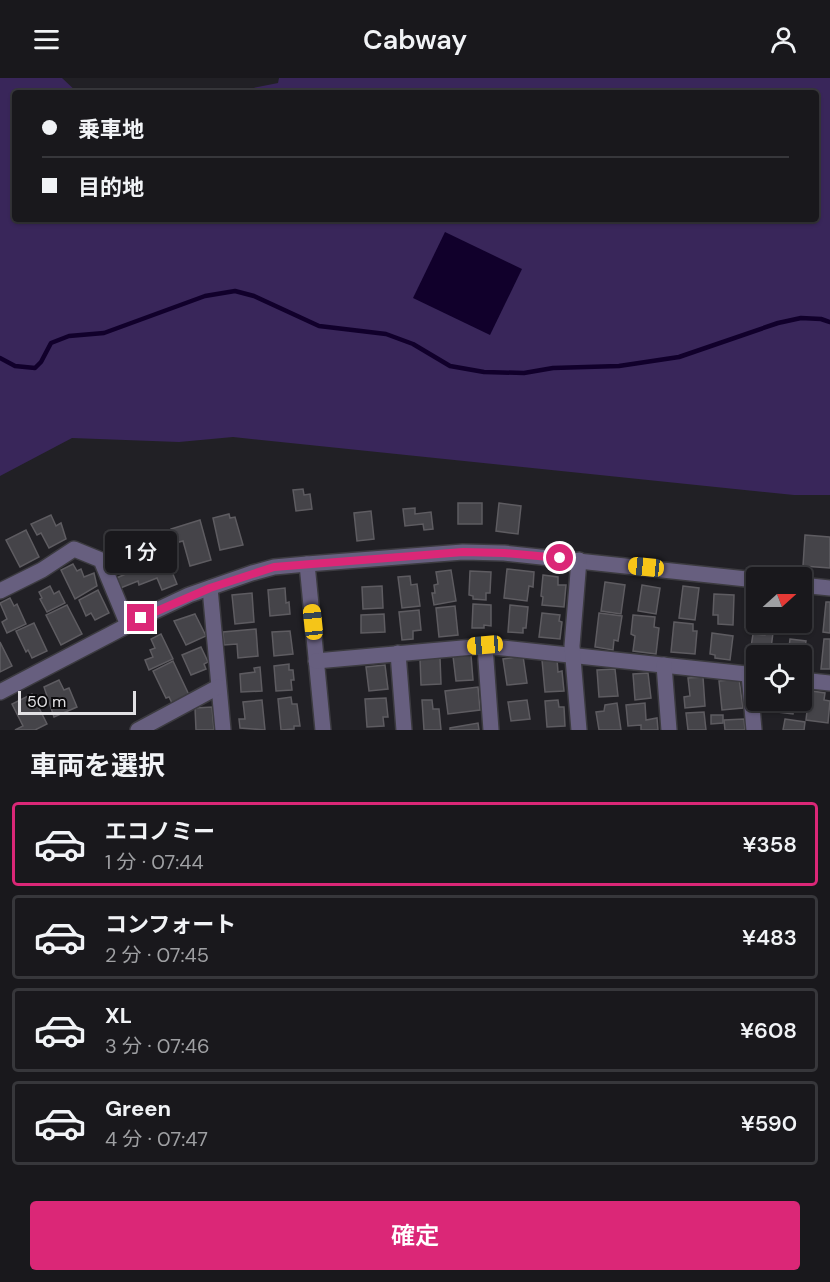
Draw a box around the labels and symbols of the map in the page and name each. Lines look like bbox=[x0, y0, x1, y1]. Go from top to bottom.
callout: 1 分 bbox=[105, 531, 177, 573]
route start bbox=[546, 544, 573, 571]
car bbox=[627, 556, 665, 578]
north arrow bbox=[746, 567, 812, 633]
car bbox=[302, 603, 324, 641]
route end bbox=[127, 604, 154, 631]
car bbox=[466, 634, 504, 656]
scale bar bbox=[18, 688, 136, 716]

